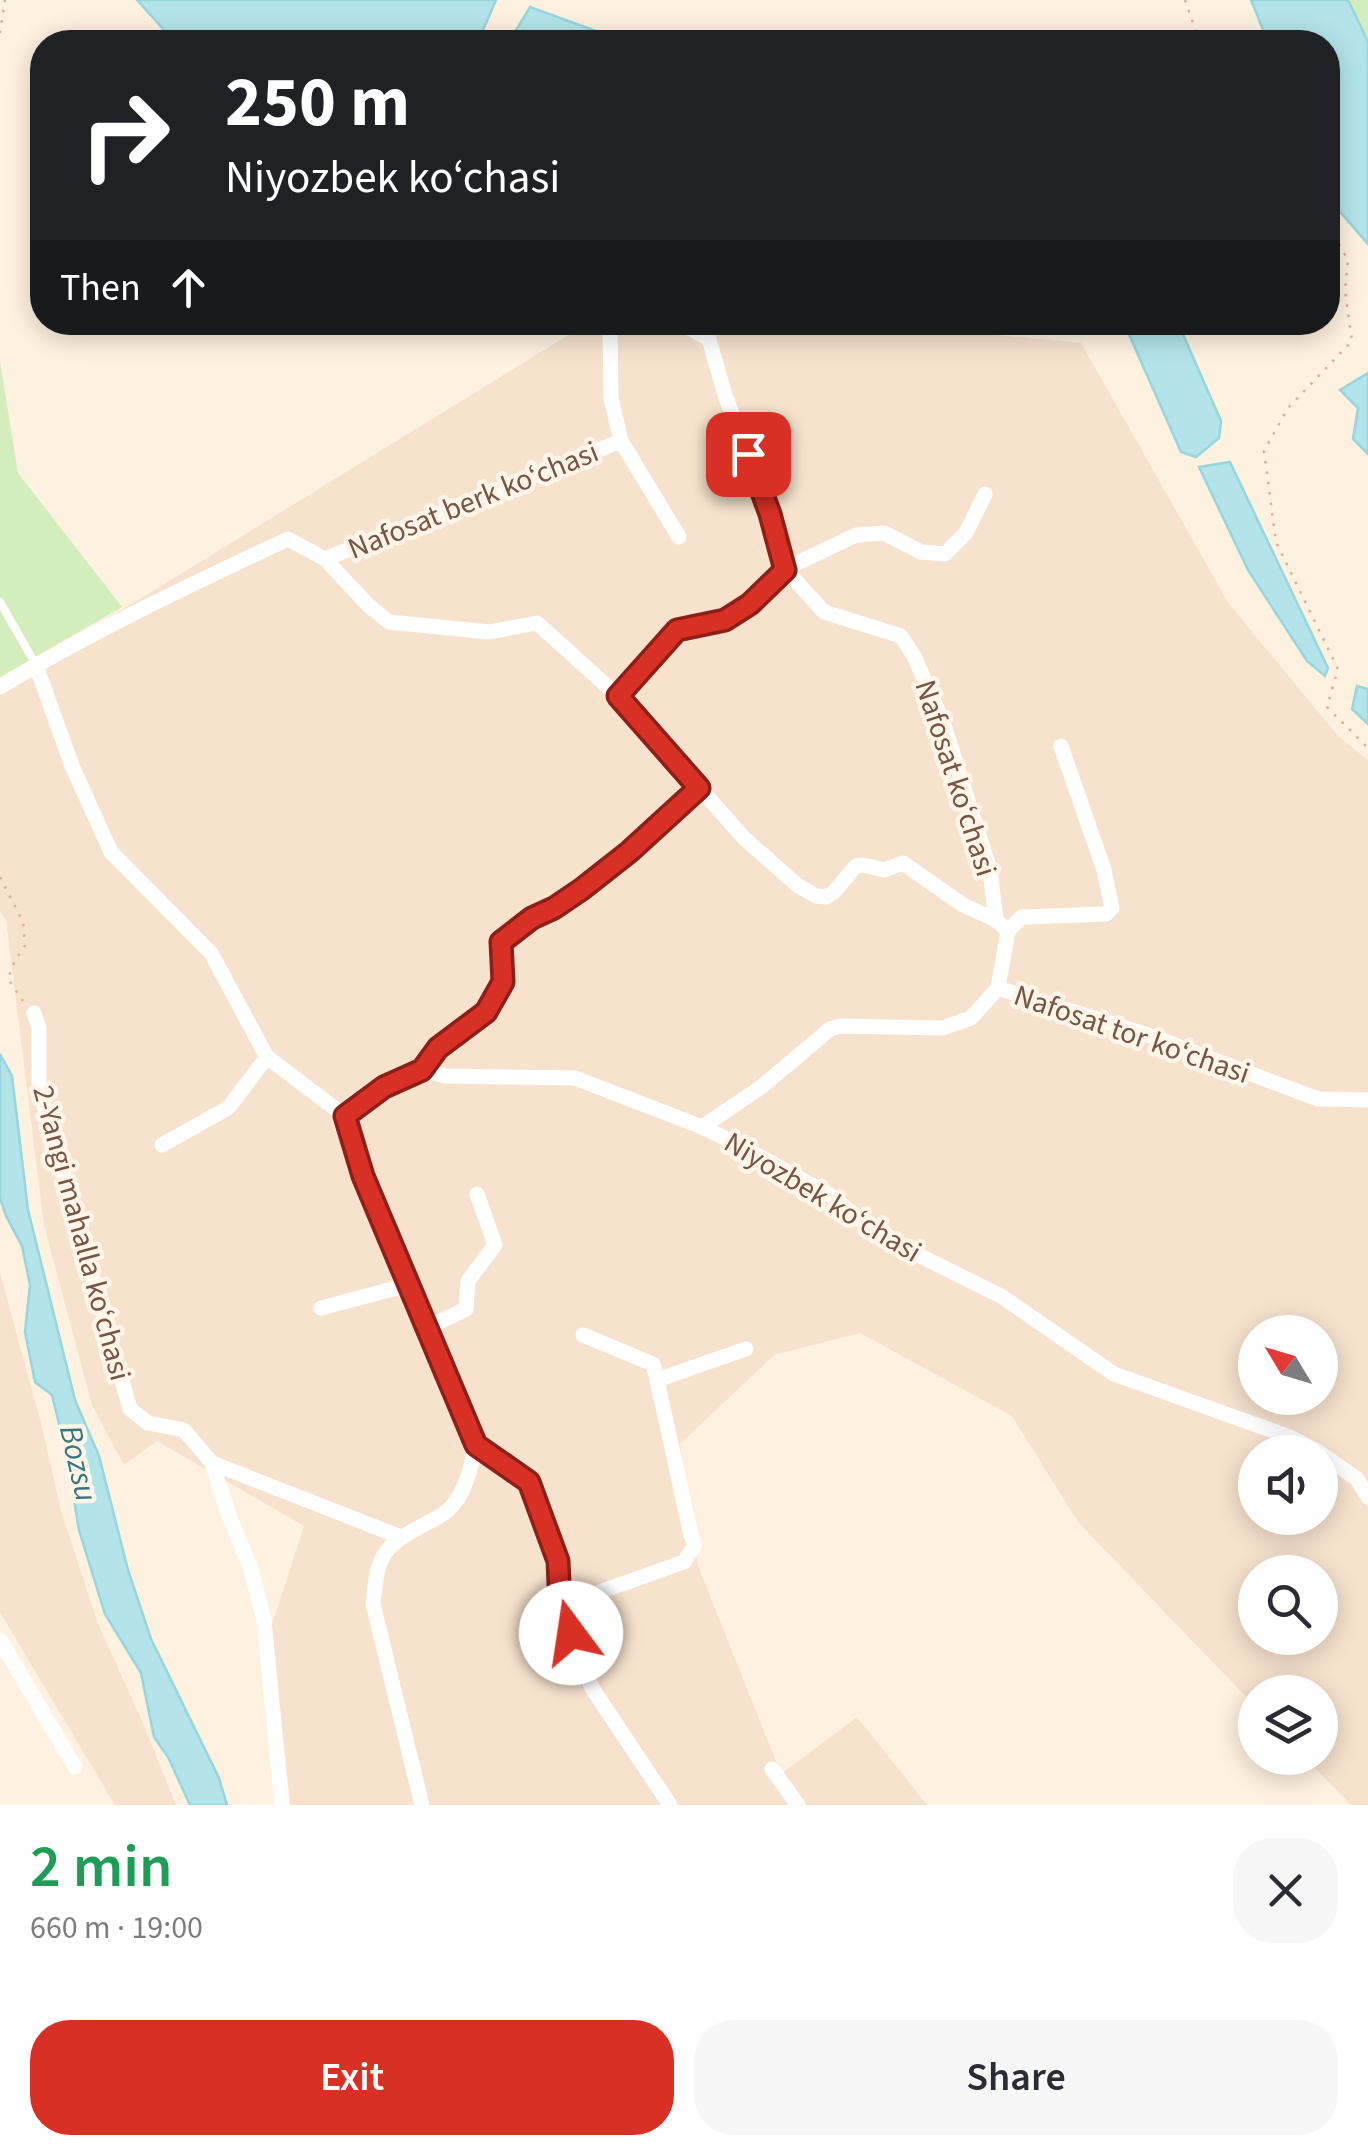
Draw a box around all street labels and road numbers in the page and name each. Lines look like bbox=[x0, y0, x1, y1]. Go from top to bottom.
street label: Nafosat berk ko‘chasi bbox=[341, 431, 605, 570]
street label: Nafosat ko‘chasi bbox=[904, 674, 1008, 882]
street label: Nafosat tor ko‘chasi bbox=[1008, 974, 1255, 1095]
street label: 2-Yangi mahalla ko‘chasi bbox=[21, 1081, 142, 1386]
street label: Niyozbek ko‘chasi bbox=[716, 1121, 930, 1273]

